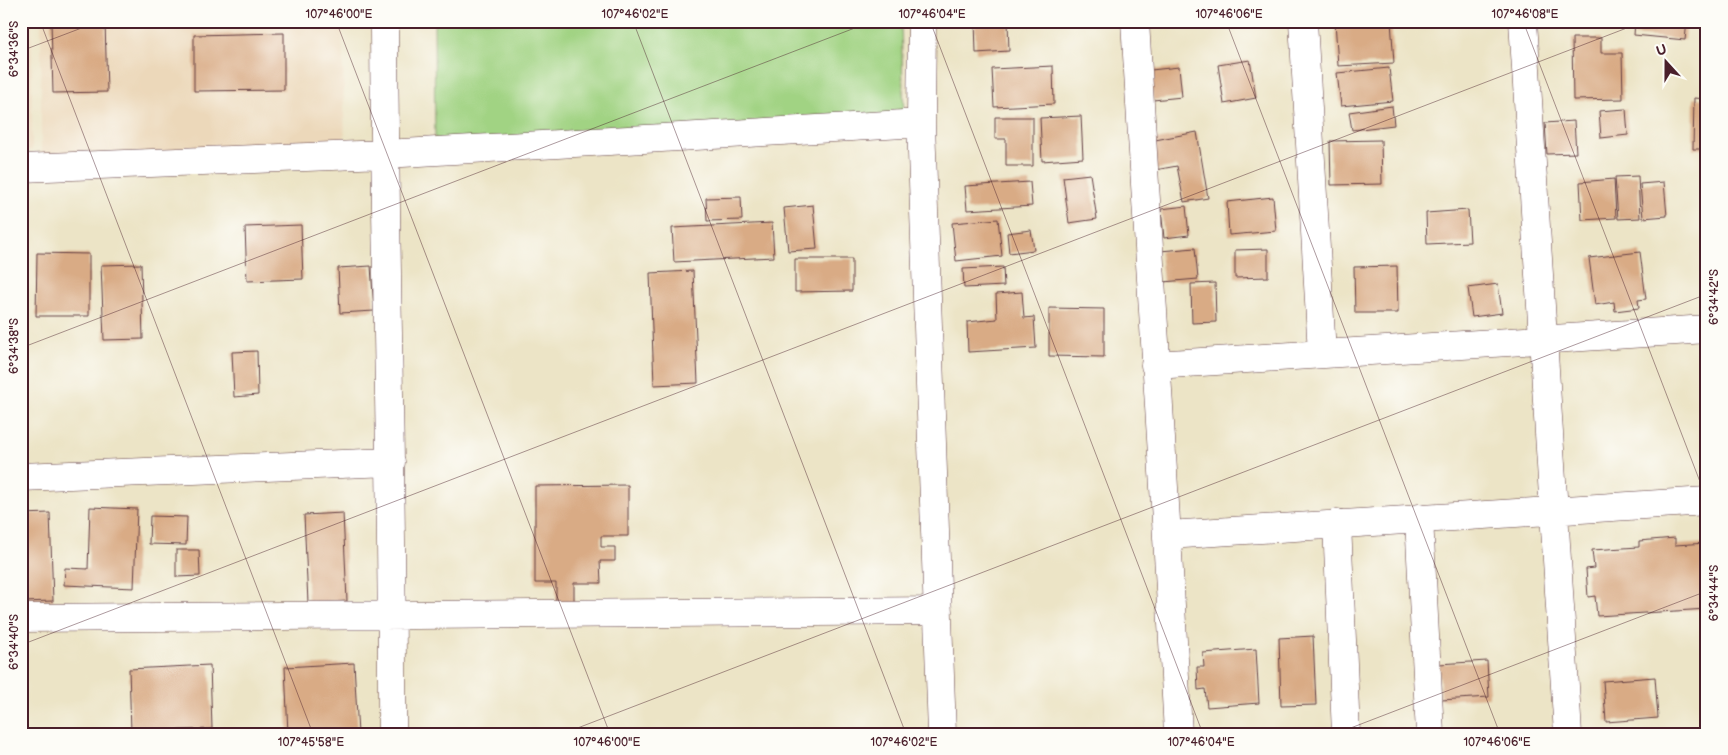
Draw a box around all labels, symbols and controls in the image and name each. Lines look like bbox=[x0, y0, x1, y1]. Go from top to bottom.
text: 107°46'00"E bbox=[306, 7, 373, 22]
text: 107°46'02"E bbox=[602, 7, 669, 22]
text: 107°46'04"E bbox=[898, 7, 966, 22]
text: 107°46'06"E bbox=[1195, 7, 1263, 22]
text: 107°46'08"E bbox=[1492, 7, 1559, 22]
text: 6°34'36"S bbox=[7, 21, 22, 77]
north arrow bbox=[1640, 38, 1690, 88]
text: U bbox=[1654, 41, 1669, 60]
text: 6°34'42"S bbox=[1707, 269, 1722, 325]
text: 6°34'38"S bbox=[7, 318, 22, 374]
text: 6°34'44"S bbox=[1707, 565, 1722, 621]
text: 6°34'40"S bbox=[7, 614, 22, 670]
text: 107°45'58"E bbox=[278, 735, 344, 750]
text: 107°46'00"E bbox=[574, 735, 641, 750]
text: 107°46'02"E bbox=[871, 735, 938, 750]
text: 107°46'04"E bbox=[1167, 735, 1235, 750]
text: 107°46'06"E bbox=[1463, 735, 1531, 750]

